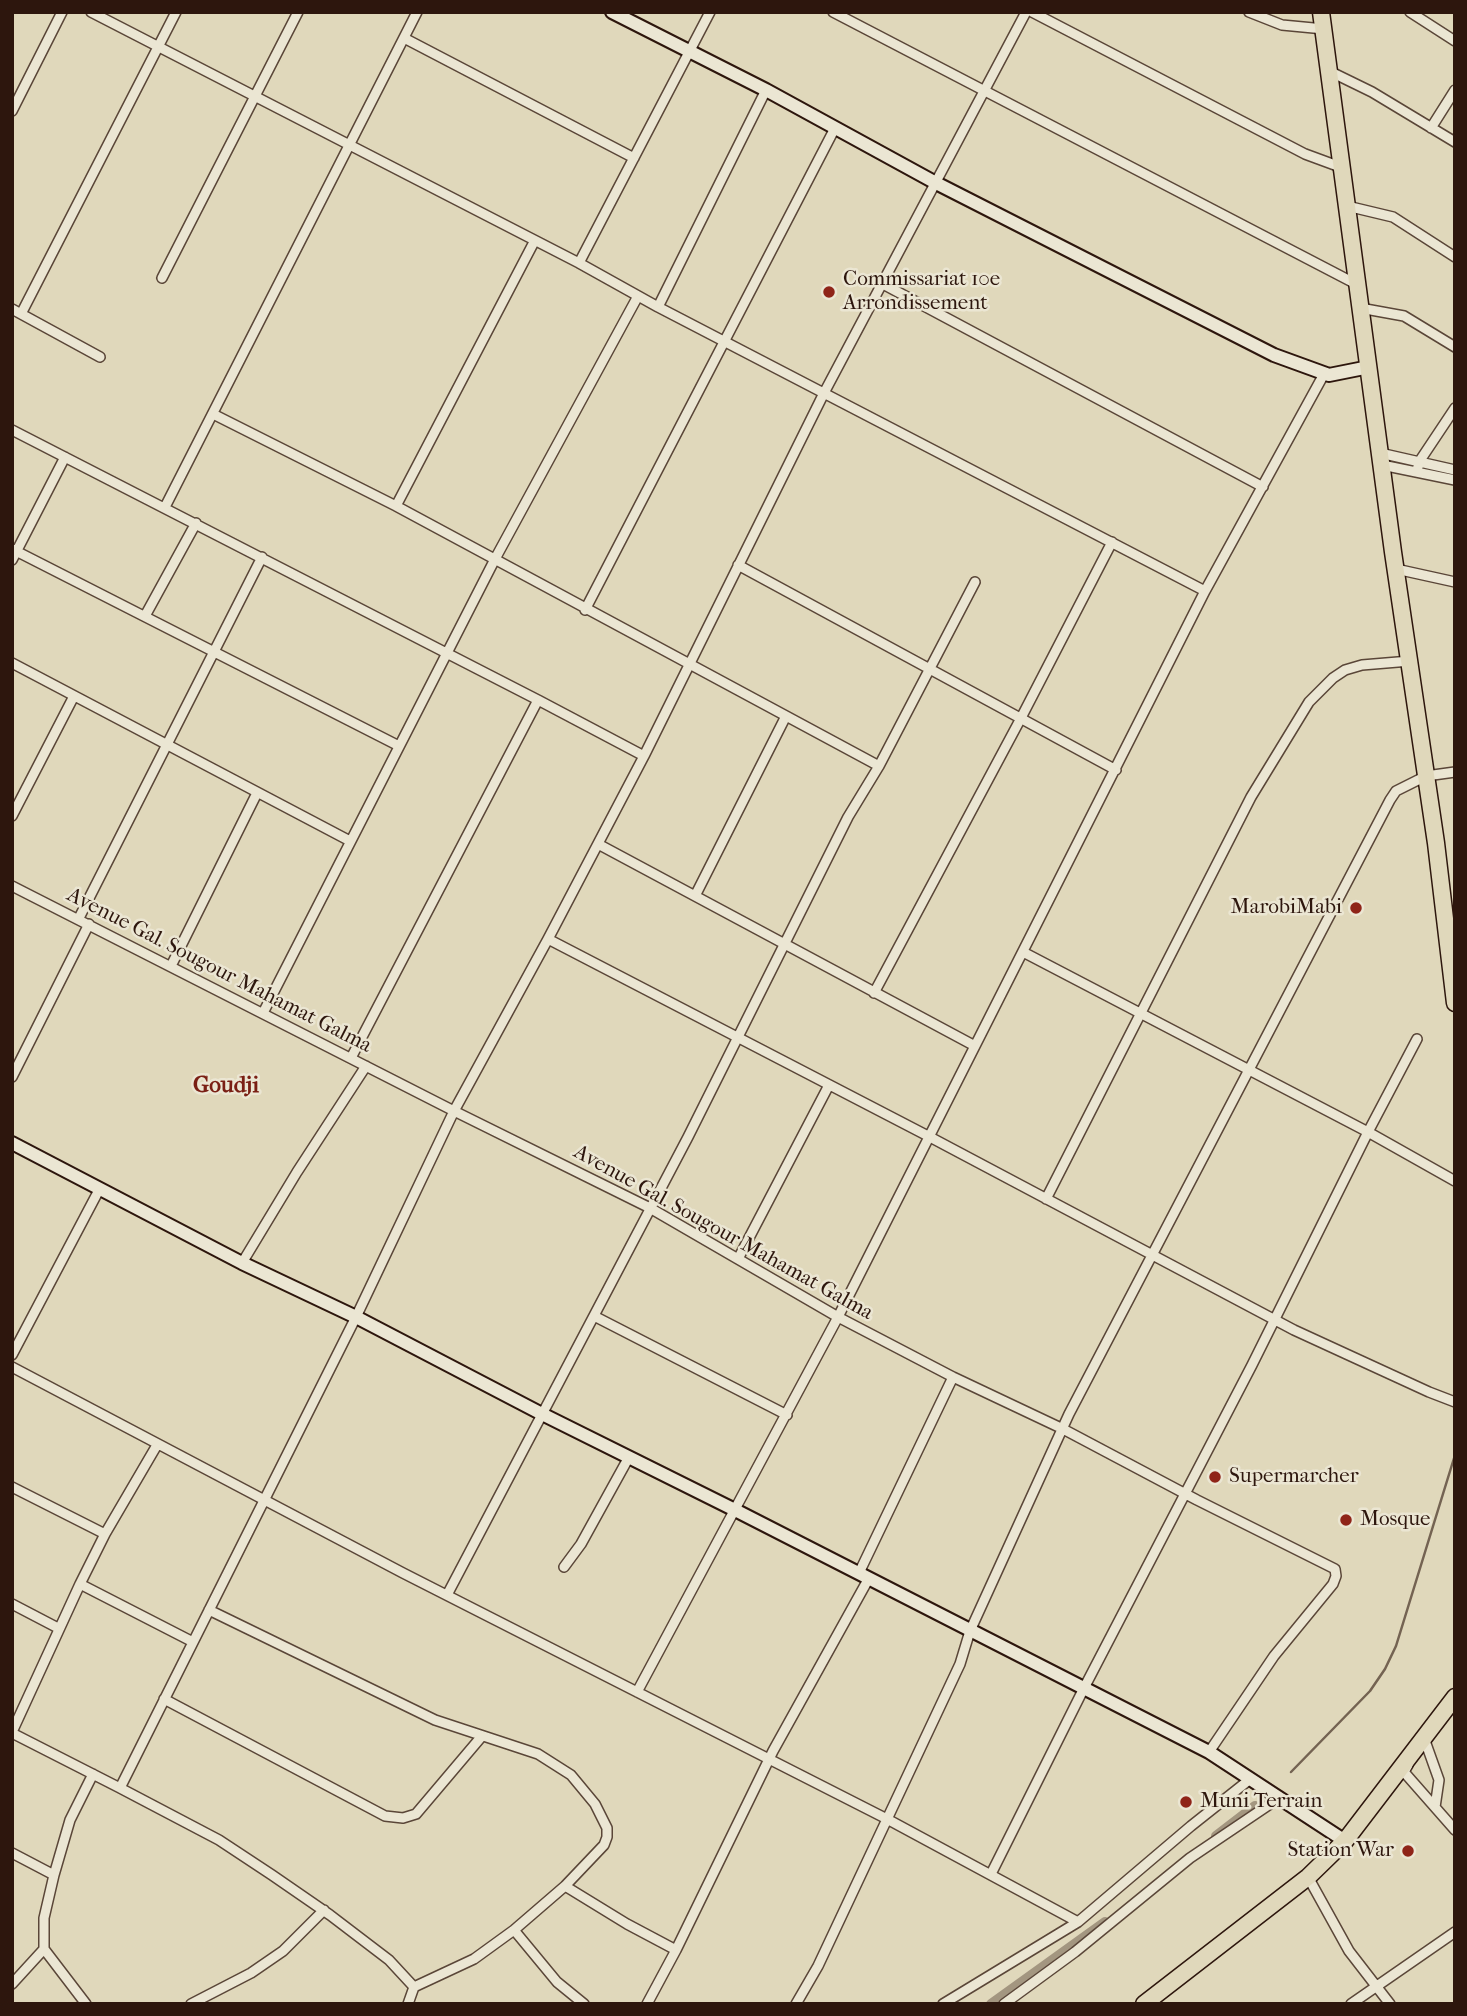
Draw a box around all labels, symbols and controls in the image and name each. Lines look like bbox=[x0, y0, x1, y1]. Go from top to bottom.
place label: Commissariat 10e Arrondissement bbox=[843, 267, 1000, 317]
marker: Commissariat 10e Arrondissement bbox=[821, 284, 837, 300]
street label: Avenue Gal. Sougour Mahamat Galma bbox=[62, 883, 376, 1059]
place label: MarobiMabi bbox=[1231, 895, 1342, 921]
marker: MarobiMabi bbox=[1348, 900, 1364, 916]
district label: Goudji bbox=[193, 1072, 259, 1100]
street label: Avenue Gal. Sougour Mahamat Galma bbox=[569, 1140, 877, 1326]
place label: Supermarcher bbox=[1229, 1464, 1359, 1490]
marker: Supermarcher bbox=[1207, 1469, 1223, 1485]
place label: Mosque bbox=[1360, 1507, 1430, 1533]
marker: Mosque bbox=[1338, 1512, 1354, 1528]
place label: Muni Terrain bbox=[1200, 1789, 1323, 1815]
marker: Muni Terrain bbox=[1178, 1794, 1194, 1810]
place label: Station War bbox=[1287, 1838, 1394, 1864]
marker: Station War bbox=[1400, 1843, 1416, 1859]

